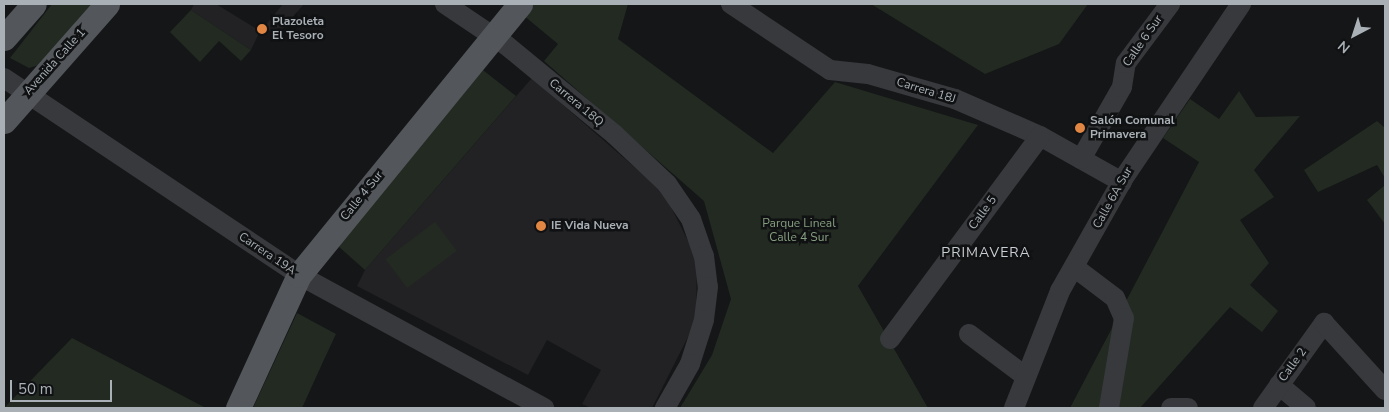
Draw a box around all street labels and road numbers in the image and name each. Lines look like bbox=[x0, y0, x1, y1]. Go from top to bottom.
street label: Calle 6 Sur bbox=[1120, 13, 1166, 69]
street label: Avenida Calle 1 bbox=[21, 26, 89, 98]
street label: Carrera 18J bbox=[895, 75, 957, 107]
street label: Carrera 18Q bbox=[546, 76, 606, 130]
street label: Calle 6A Sur bbox=[1090, 165, 1136, 231]
street label: Calle 4 Sur bbox=[338, 168, 386, 224]
street label: Calle 5 bbox=[966, 193, 1000, 233]
street label: Carrera 19A bbox=[236, 230, 298, 278]
street label: Calle 2 bbox=[1276, 345, 1310, 385]

